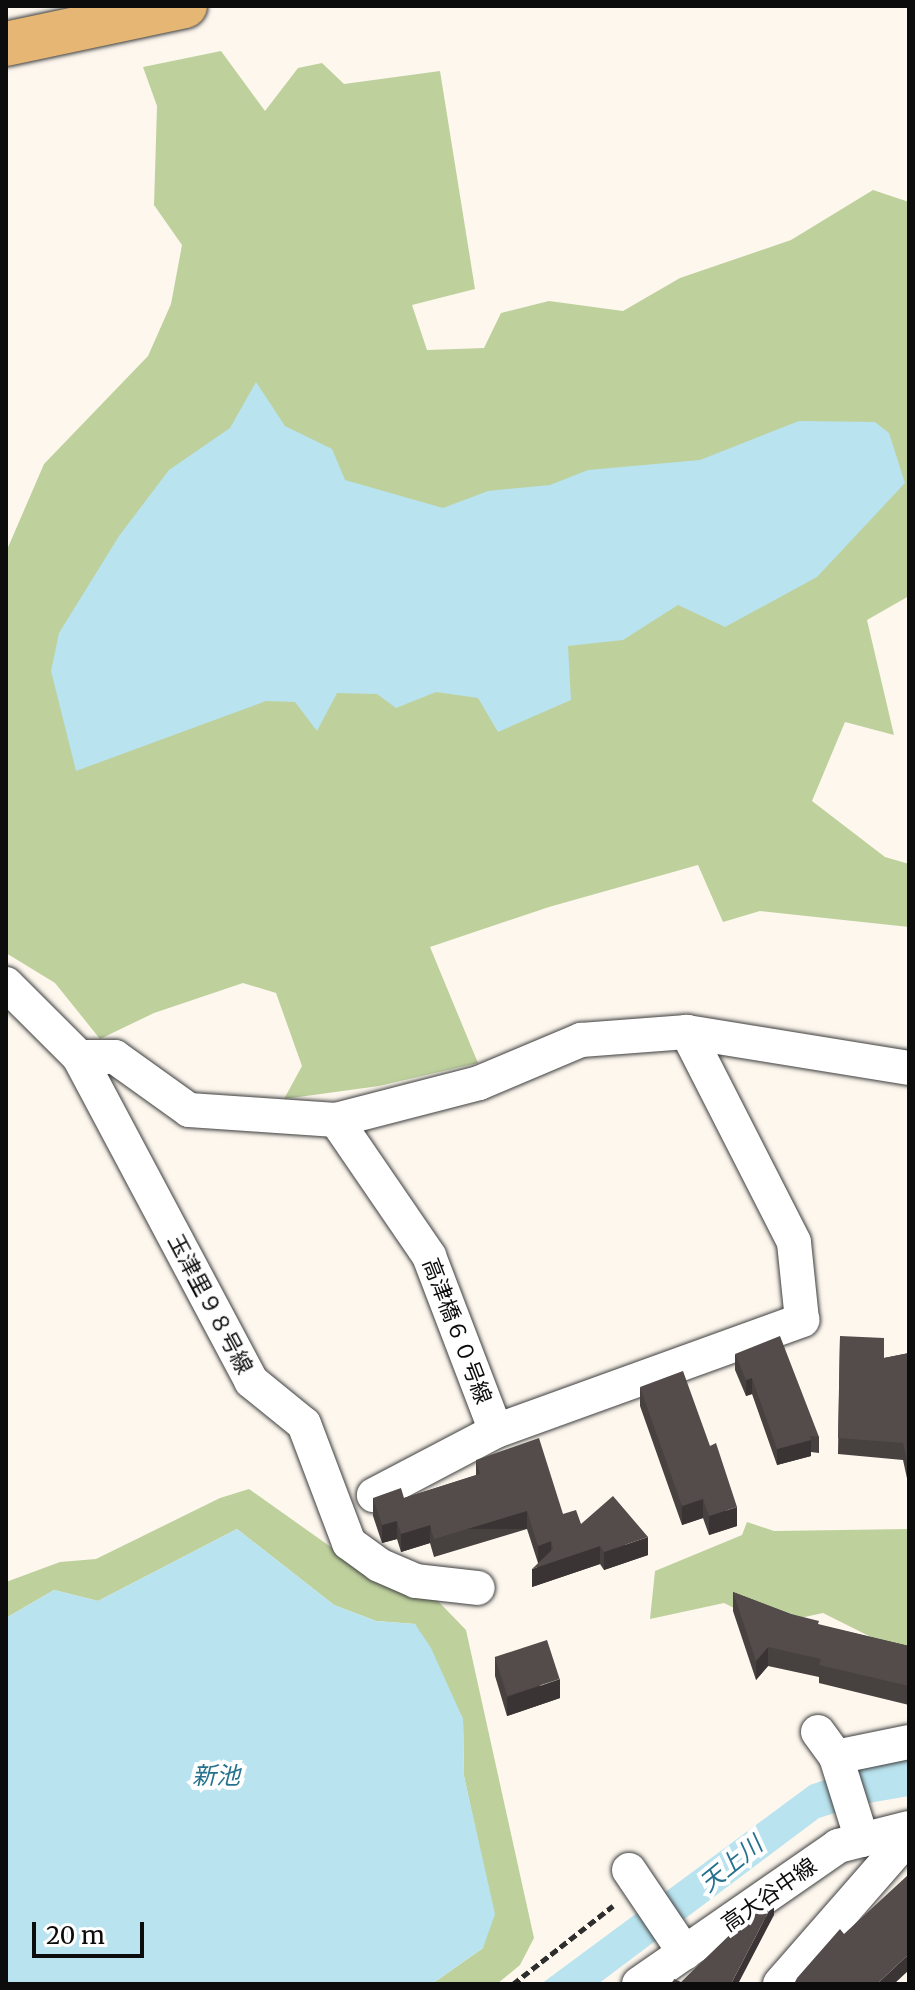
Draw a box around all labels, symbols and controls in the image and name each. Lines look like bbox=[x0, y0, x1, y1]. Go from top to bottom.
street label: 玉津里９８号線 bbox=[162, 1230, 258, 1378]
street label: 高津橋６０号線 bbox=[417, 1254, 497, 1408]
water label: 新池 bbox=[192, 1762, 240, 1790]
water label: 天上川 bbox=[694, 1830, 768, 1898]
street label: 高大谷中線 bbox=[716, 1853, 822, 1937]
scale bar bbox=[36, 1906, 148, 1956]
text: 20 m bbox=[46, 1920, 105, 1951]

